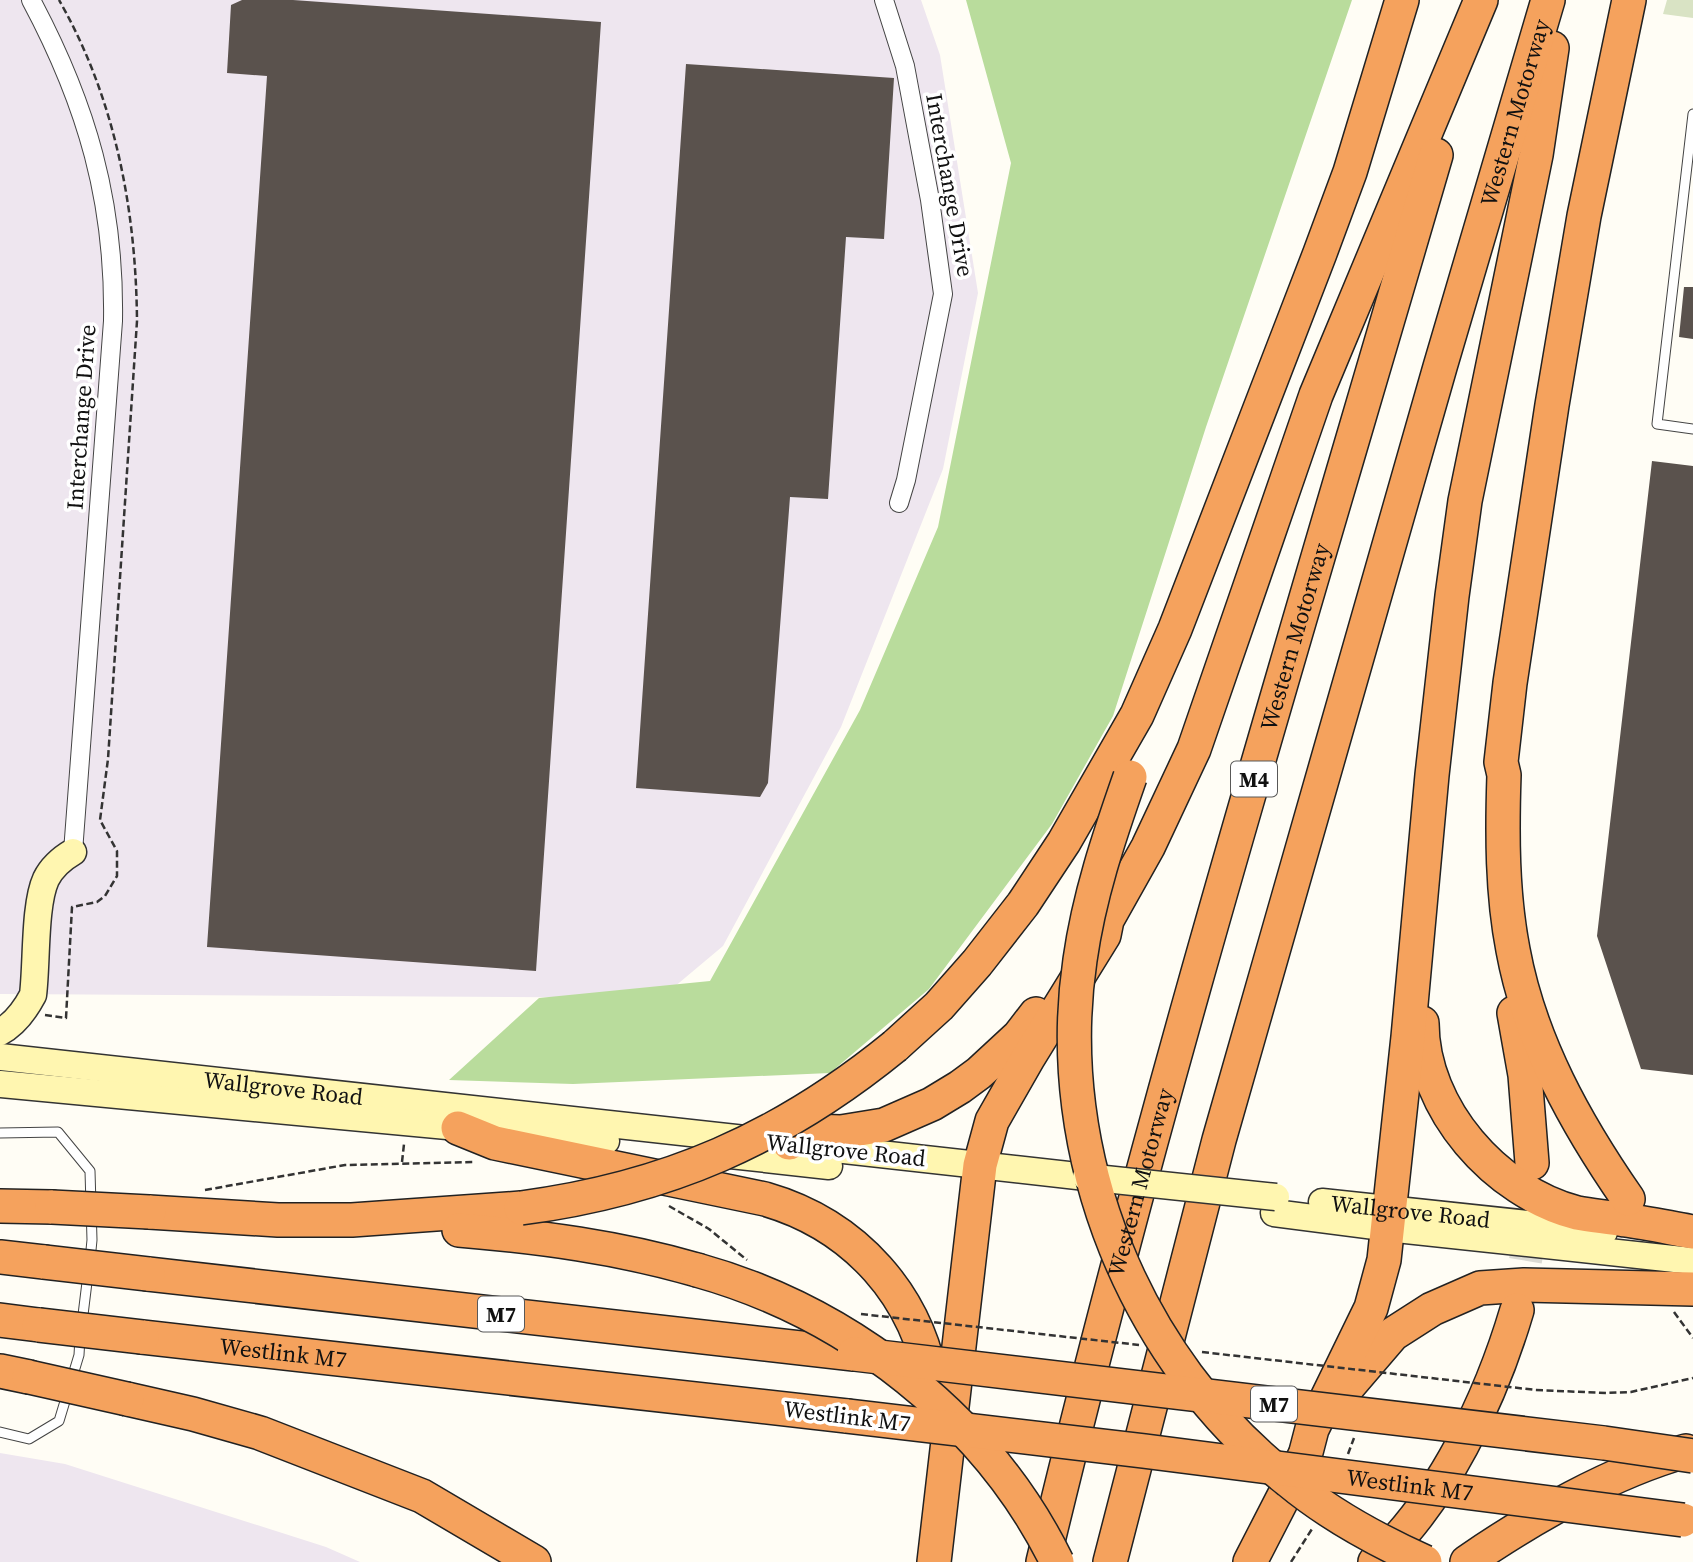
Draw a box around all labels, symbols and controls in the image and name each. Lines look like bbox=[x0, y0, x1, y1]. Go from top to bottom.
street label: Western Motorway bbox=[1472, 15, 1558, 210]
street label: Interchange Drive bbox=[918, 91, 982, 279]
street label: Interchange Drive bbox=[59, 323, 103, 511]
street label: Western Motorway bbox=[1252, 539, 1337, 734]
road number: M4 bbox=[1231, 762, 1277, 796]
street label: Wallgrove Road bbox=[202, 1064, 365, 1113]
street label: Western Motorway bbox=[1100, 1084, 1181, 1280]
street label: Wallgrove Road bbox=[765, 1126, 927, 1174]
street label: Wallgrove Road bbox=[1329, 1187, 1492, 1236]
road number: M7 bbox=[478, 1296, 524, 1332]
street label: Westlink M7 bbox=[218, 1330, 348, 1376]
road number: M7 bbox=[1251, 1386, 1297, 1422]
street label: Westlink M7 bbox=[782, 1392, 912, 1440]
street label: Westlink M7 bbox=[1344, 1461, 1475, 1509]

